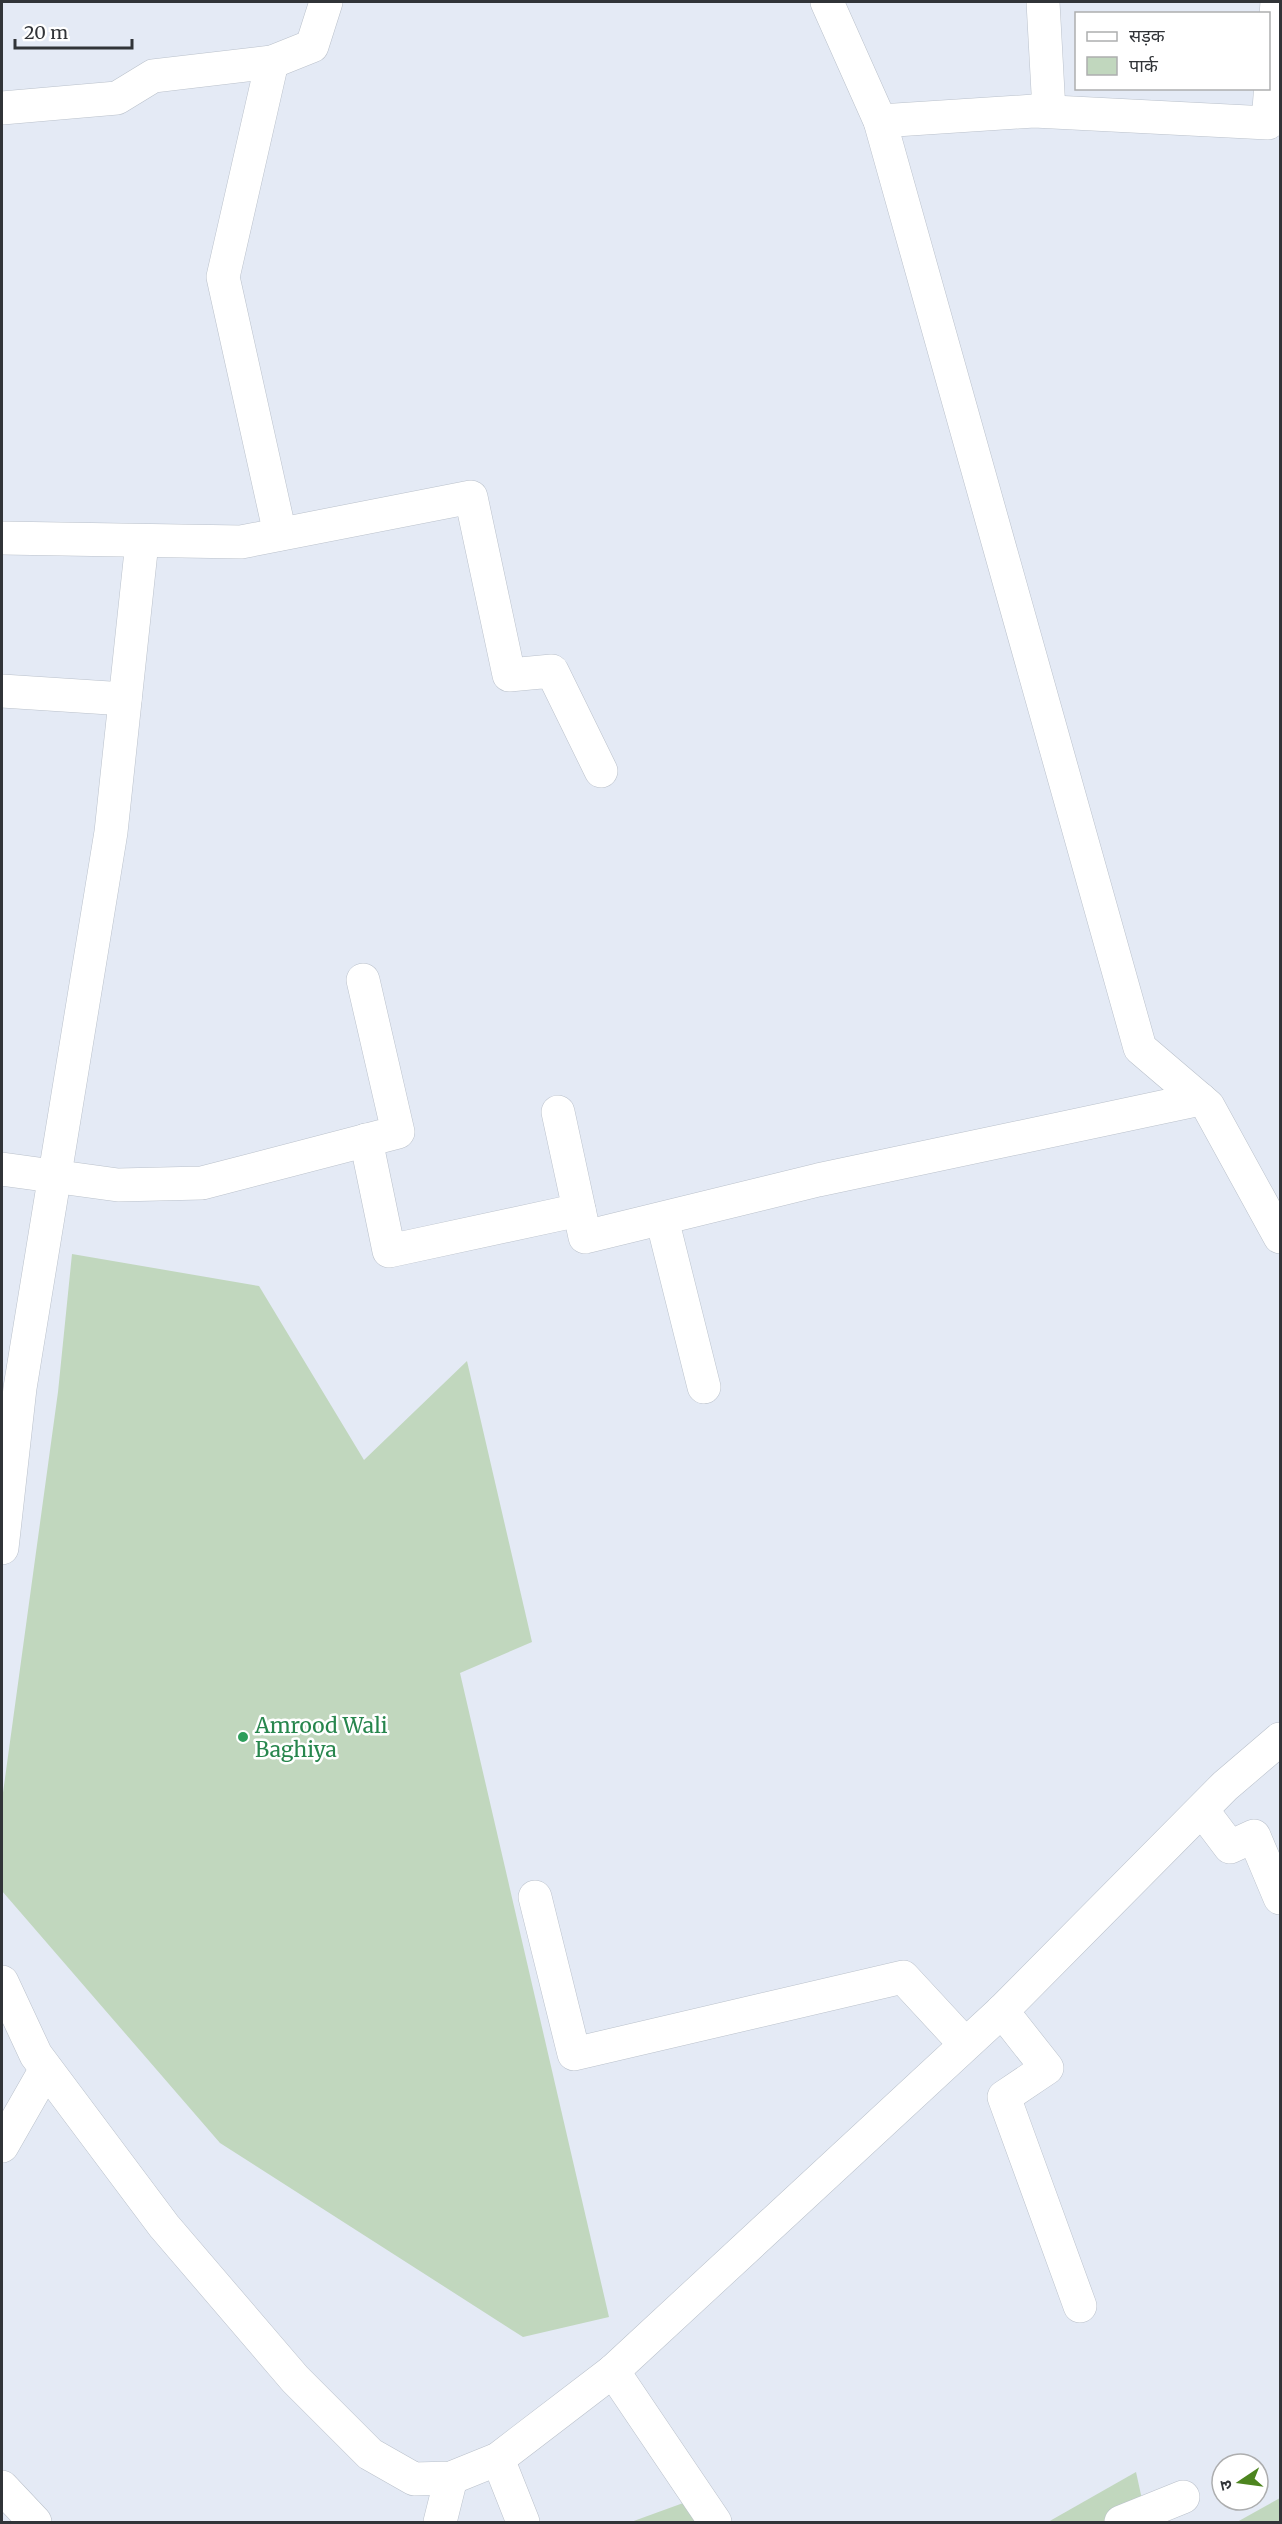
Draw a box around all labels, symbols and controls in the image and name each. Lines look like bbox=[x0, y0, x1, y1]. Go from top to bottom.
scale bar bbox=[15, 12, 132, 50]
legend bbox=[1075, 12, 1270, 90]
text: 20 m bbox=[24, 21, 68, 44]
text: सड़क bbox=[1129, 24, 1166, 47]
text: पार्क bbox=[1129, 54, 1159, 77]
place label: Amrood Wali Baghiya bbox=[254, 1712, 388, 1763]
marker: Amrood Wali Baghiya bbox=[236, 1730, 250, 1744]
north arrow bbox=[1210, 2452, 1270, 2512]
text: उ bbox=[1214, 2478, 1236, 2492]

